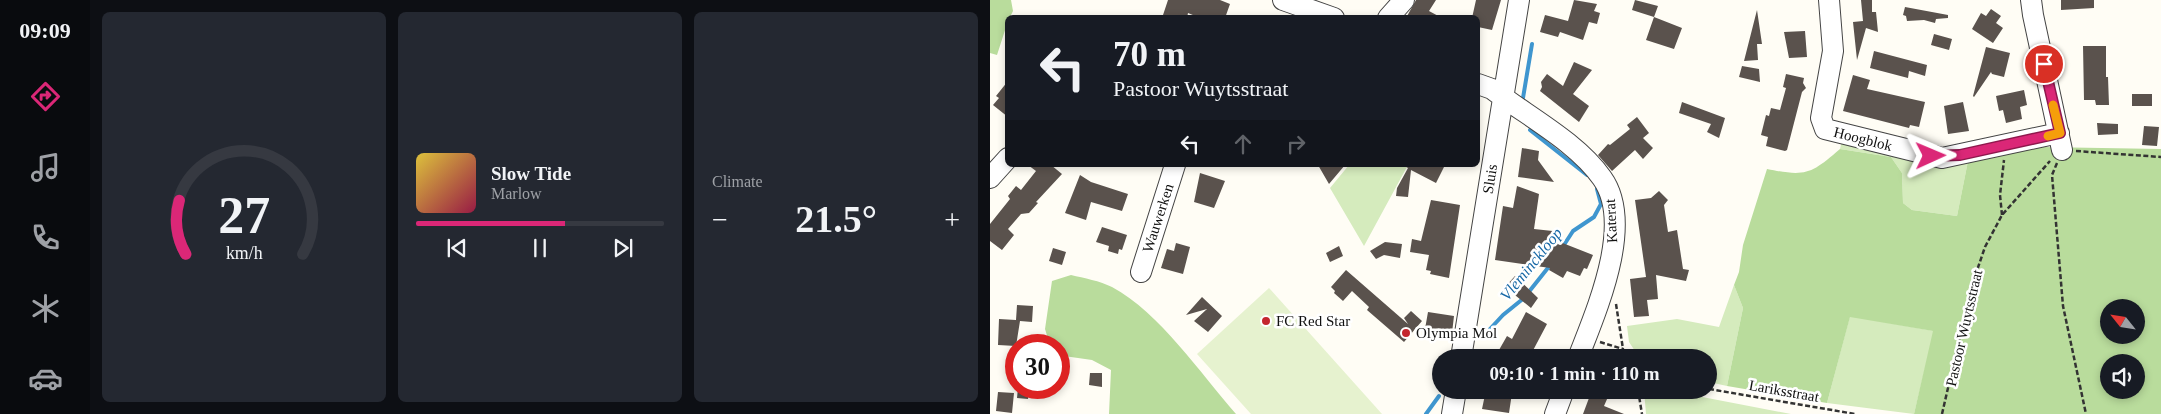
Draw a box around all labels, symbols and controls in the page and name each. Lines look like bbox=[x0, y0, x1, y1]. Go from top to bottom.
text: 09:09 bbox=[19, 18, 71, 43]
icon: left bbox=[1030, 35, 1095, 100]
text: 70 m bbox=[1113, 35, 1186, 74]
pin bbox=[2023, 43, 2065, 85]
icon: arrive bbox=[2030, 50, 2058, 78]
text: Pastoor Wuytsstraat bbox=[1113, 76, 1288, 101]
icon: directions bbox=[28, 79, 63, 114]
street label: Hoogblok bbox=[1832, 124, 1895, 154]
position arrow bbox=[1904, 129, 1956, 181]
icon: left bbox=[1176, 130, 1204, 158]
icon: ahead bbox=[1229, 130, 1257, 158]
icon: right bbox=[1282, 130, 1310, 158]
icon: music bbox=[28, 150, 63, 185]
text: Slow Tide bbox=[491, 163, 571, 184]
street label: Sluis bbox=[1480, 163, 1500, 195]
text: Climate bbox=[712, 173, 763, 190]
street label: Wauwerken bbox=[1139, 181, 1177, 254]
text: Marlow bbox=[491, 185, 542, 202]
text: 27 bbox=[218, 187, 270, 244]
text: 21.5° bbox=[795, 198, 877, 240]
street label: Katerat bbox=[1602, 198, 1620, 243]
text: − bbox=[712, 204, 728, 235]
text: + bbox=[944, 204, 960, 235]
icon: phone bbox=[28, 220, 63, 255]
water label: Vleminckloop bbox=[1497, 224, 1566, 304]
icon: previous bbox=[443, 234, 471, 262]
icon: pause bbox=[526, 234, 554, 262]
icon: next bbox=[609, 234, 637, 262]
text: km/h bbox=[226, 243, 262, 263]
street label: Pastoor Wuytsstraat bbox=[1943, 267, 1985, 388]
icon: climate bbox=[28, 291, 63, 326]
north arrow bbox=[2100, 299, 2145, 344]
map controls bbox=[2100, 299, 2145, 399]
place label: FC Red Star bbox=[1276, 313, 1350, 329]
marker: FC Red Star bbox=[1260, 315, 1272, 327]
place label: Olympia Mol bbox=[1416, 325, 1497, 341]
marker: Olympia Mol bbox=[1400, 327, 1412, 339]
speed limit sign: 30 bbox=[1005, 334, 1070, 399]
button: sound bbox=[2100, 354, 2145, 399]
icon: car bbox=[28, 361, 63, 396]
text: 09:10 · 1 min · 110 m bbox=[1490, 363, 1659, 384]
street label: Lariksstraat bbox=[1748, 377, 1821, 405]

